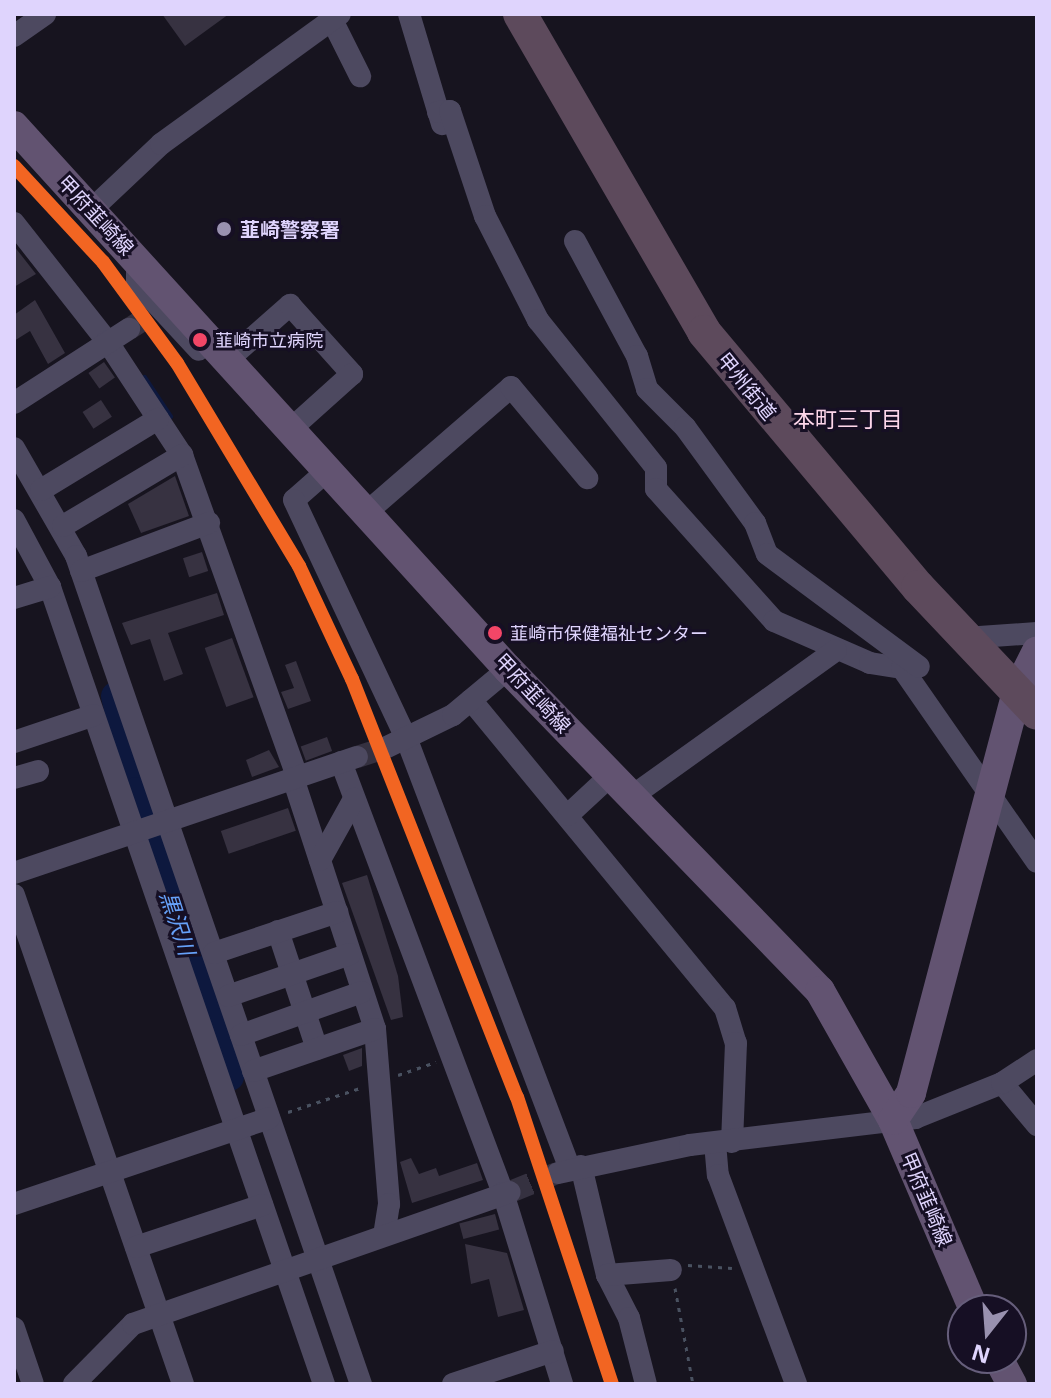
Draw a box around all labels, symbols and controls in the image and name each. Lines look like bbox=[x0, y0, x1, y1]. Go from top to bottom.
street label: 甲府韮崎線 bbox=[53, 170, 139, 260]
place label: 韮崎警察署 bbox=[240, 217, 340, 241]
marker: 韮崎警察署 bbox=[215, 220, 233, 238]
place label: 韮崎市立病院 bbox=[215, 329, 323, 351]
marker: 韮崎市立病院 bbox=[192, 332, 208, 348]
street label: 甲州街道 bbox=[713, 347, 781, 425]
district label: 本町三丁目 bbox=[793, 406, 903, 432]
place label: 韮崎市保健福祉センター bbox=[510, 622, 708, 644]
marker: 韮崎市保健福祉センター bbox=[487, 625, 503, 641]
street label: 甲府韮崎線 bbox=[490, 648, 576, 738]
water label: 黒沢川 bbox=[155, 888, 201, 958]
street label: 甲府韮崎線 bbox=[896, 1148, 958, 1250]
north arrow bbox=[947, 1294, 1027, 1374]
text: N bbox=[968, 1338, 994, 1372]

